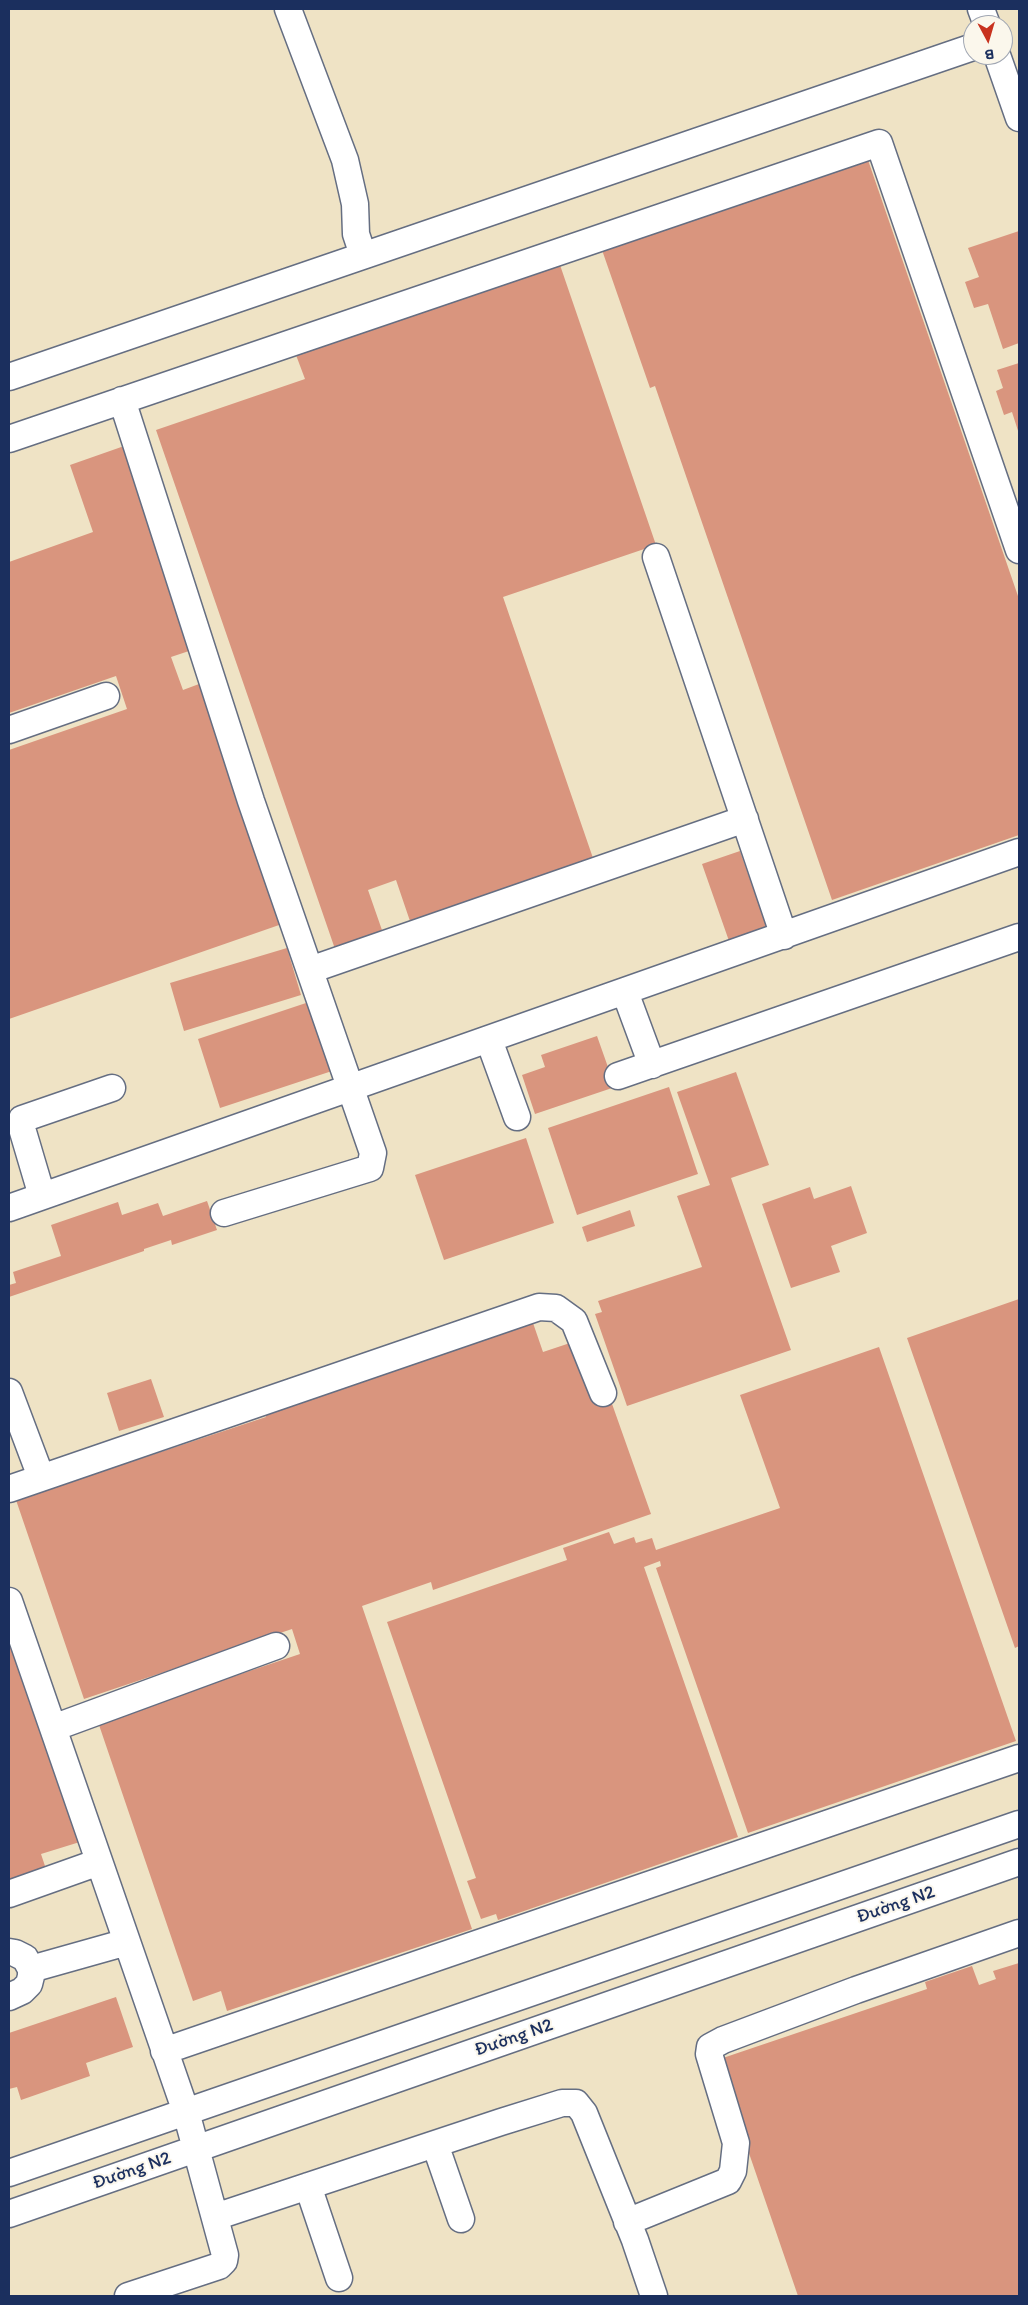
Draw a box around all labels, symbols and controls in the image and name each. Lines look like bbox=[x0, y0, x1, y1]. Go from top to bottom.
north arrow bbox=[963, 15, 1013, 65]
text: B bbox=[984, 45, 995, 63]
street label: Đường N2 bbox=[854, 1881, 938, 1929]
street label: Đường N2 bbox=[472, 2014, 556, 2062]
street label: Đường N2 bbox=[90, 2147, 174, 2195]

